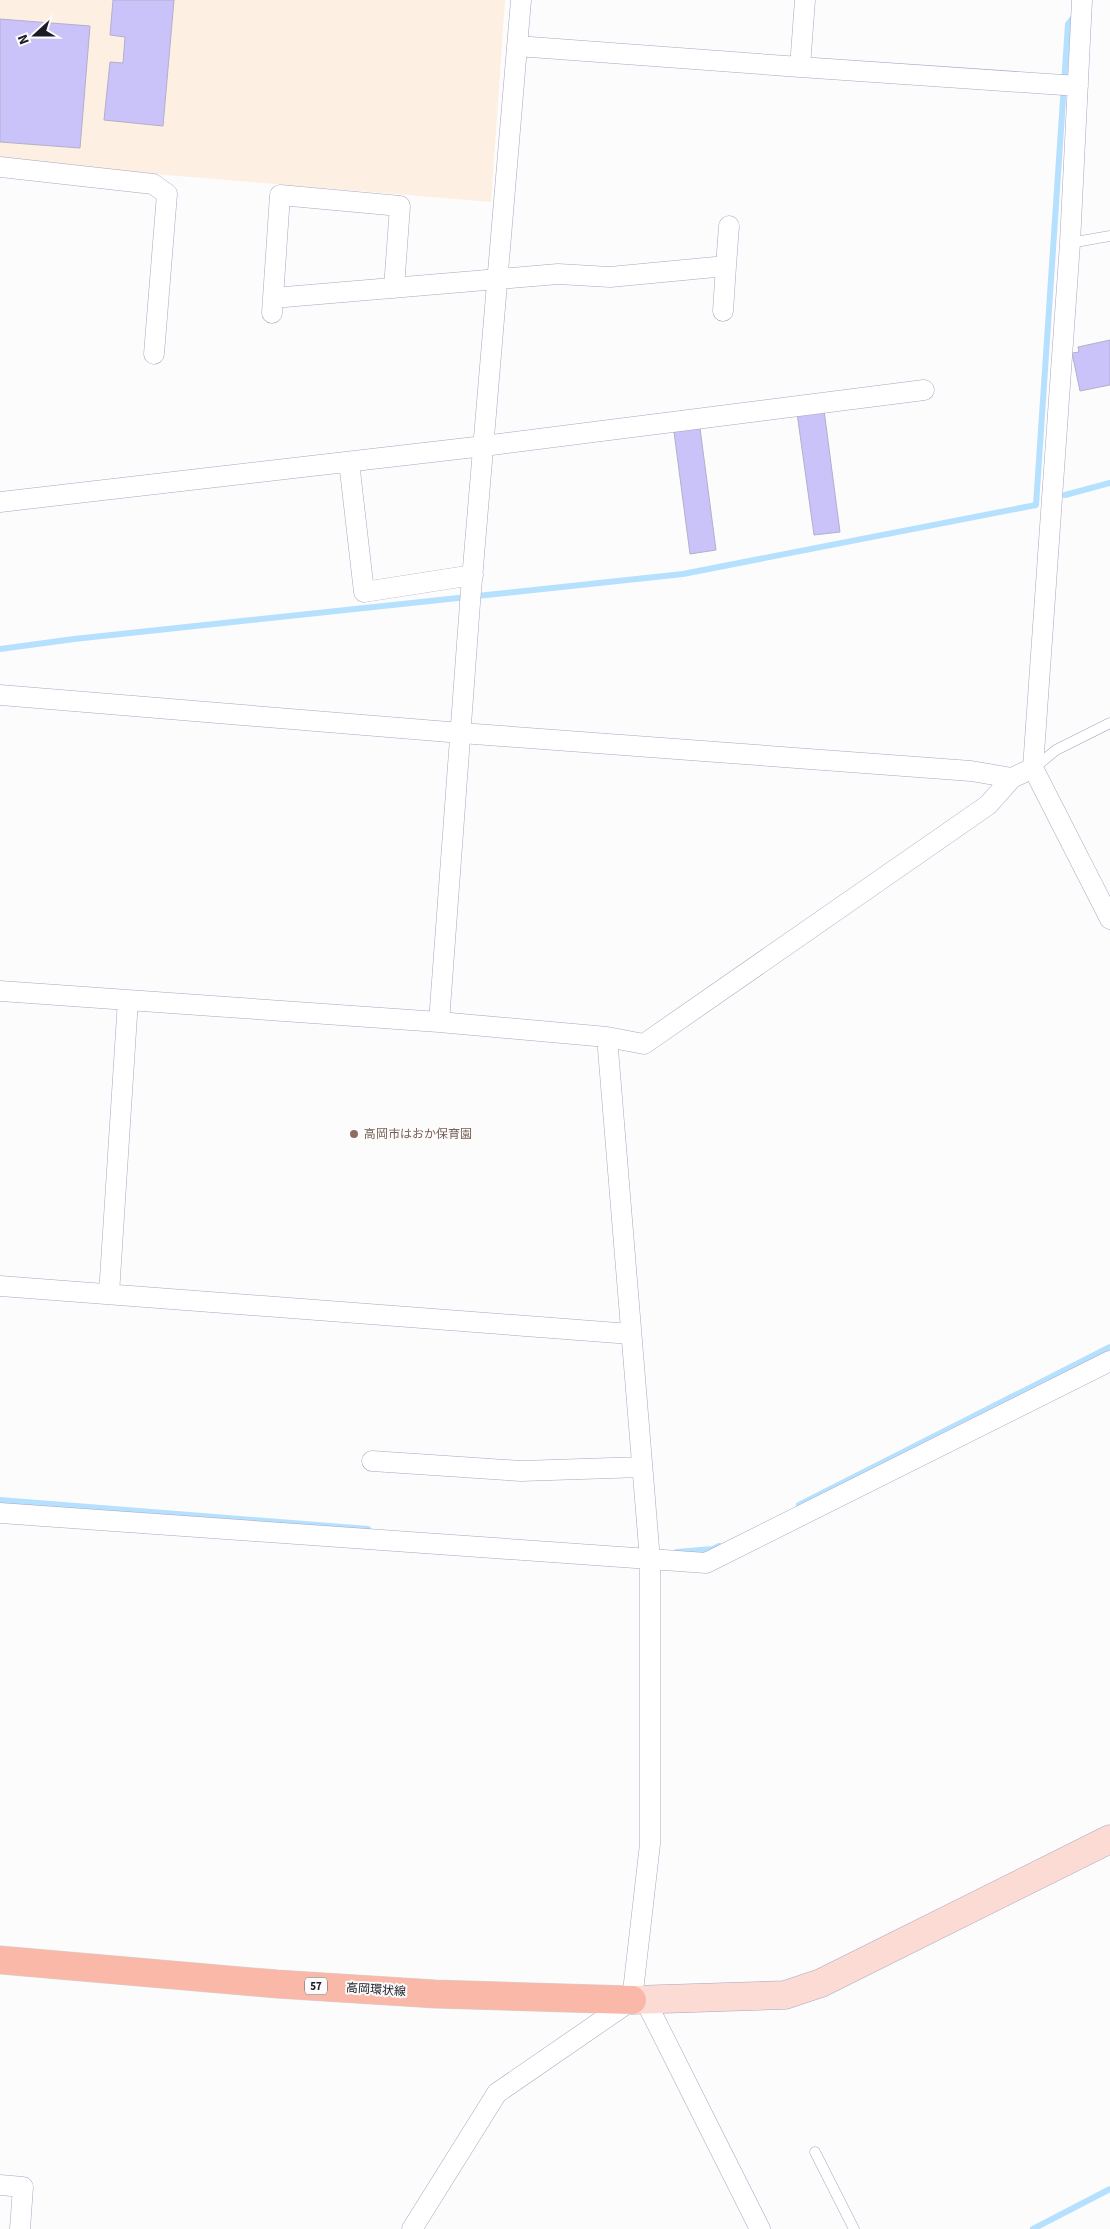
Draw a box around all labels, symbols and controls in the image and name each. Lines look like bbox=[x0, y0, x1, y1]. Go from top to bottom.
north arrow bbox=[10, 10, 60, 60]
text: N bbox=[13, 31, 35, 47]
place label: 高岡市はおか保育園 bbox=[364, 1126, 472, 1143]
marker: 高岡市はおか保育園 bbox=[348, 1128, 360, 1140]
road number: 57 bbox=[305, 1978, 327, 1994]
street label: 高岡環状線 bbox=[345, 1979, 407, 2001]

